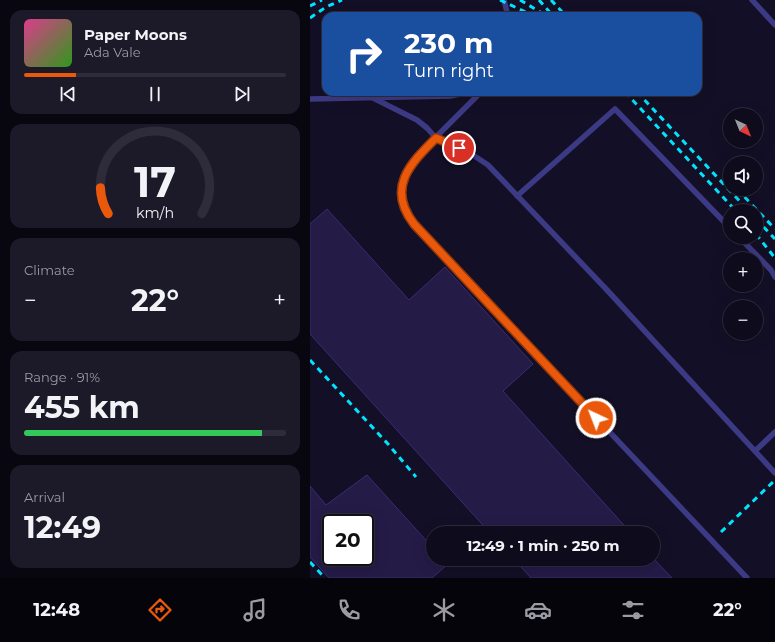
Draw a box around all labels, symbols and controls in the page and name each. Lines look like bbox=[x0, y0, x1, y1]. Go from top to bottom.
text: Paper Moons bbox=[84, 25, 187, 44]
text: 230 m bbox=[404, 26, 493, 60]
icon: right bbox=[338, 28, 390, 80]
text: Ada Vale bbox=[84, 44, 141, 60]
text: Turn right bbox=[404, 60, 494, 82]
icon: previous bbox=[57, 83, 79, 105]
icon: pause bbox=[144, 83, 166, 105]
icon: next bbox=[231, 83, 253, 105]
north arrow bbox=[723, 108, 763, 148]
map controls bbox=[723, 108, 763, 340]
pin bbox=[442, 131, 476, 165]
icon: arrive bbox=[448, 137, 470, 159]
text: 17 bbox=[134, 156, 176, 206]
button: sound bbox=[723, 156, 763, 196]
text: km/h bbox=[136, 203, 174, 221]
button: search bbox=[723, 204, 763, 244]
button: + bbox=[723, 252, 763, 292]
text: Climate bbox=[24, 262, 75, 278]
text: 22° bbox=[131, 282, 179, 319]
text: − bbox=[24, 287, 37, 314]
text: + bbox=[273, 287, 286, 314]
button: − bbox=[723, 300, 763, 340]
text: Range · 91% bbox=[24, 369, 100, 385]
text: 455 km bbox=[24, 389, 140, 426]
position arrow bbox=[575, 397, 617, 439]
text: Arrival bbox=[24, 489, 65, 505]
text: 12:49 bbox=[24, 509, 101, 546]
speed limit sign: 20 bbox=[322, 514, 374, 566]
text: 12:49 · 1 min · 250 m bbox=[466, 536, 620, 555]
icon: directions bbox=[146, 596, 174, 624]
icon: music bbox=[241, 596, 269, 624]
icon: phone bbox=[335, 596, 363, 624]
icon: climate bbox=[430, 596, 458, 624]
icon: car bbox=[524, 596, 552, 624]
icon: filters bbox=[619, 596, 647, 624]
text: 12:48 bbox=[33, 599, 80, 621]
text: 22° bbox=[713, 599, 742, 621]

